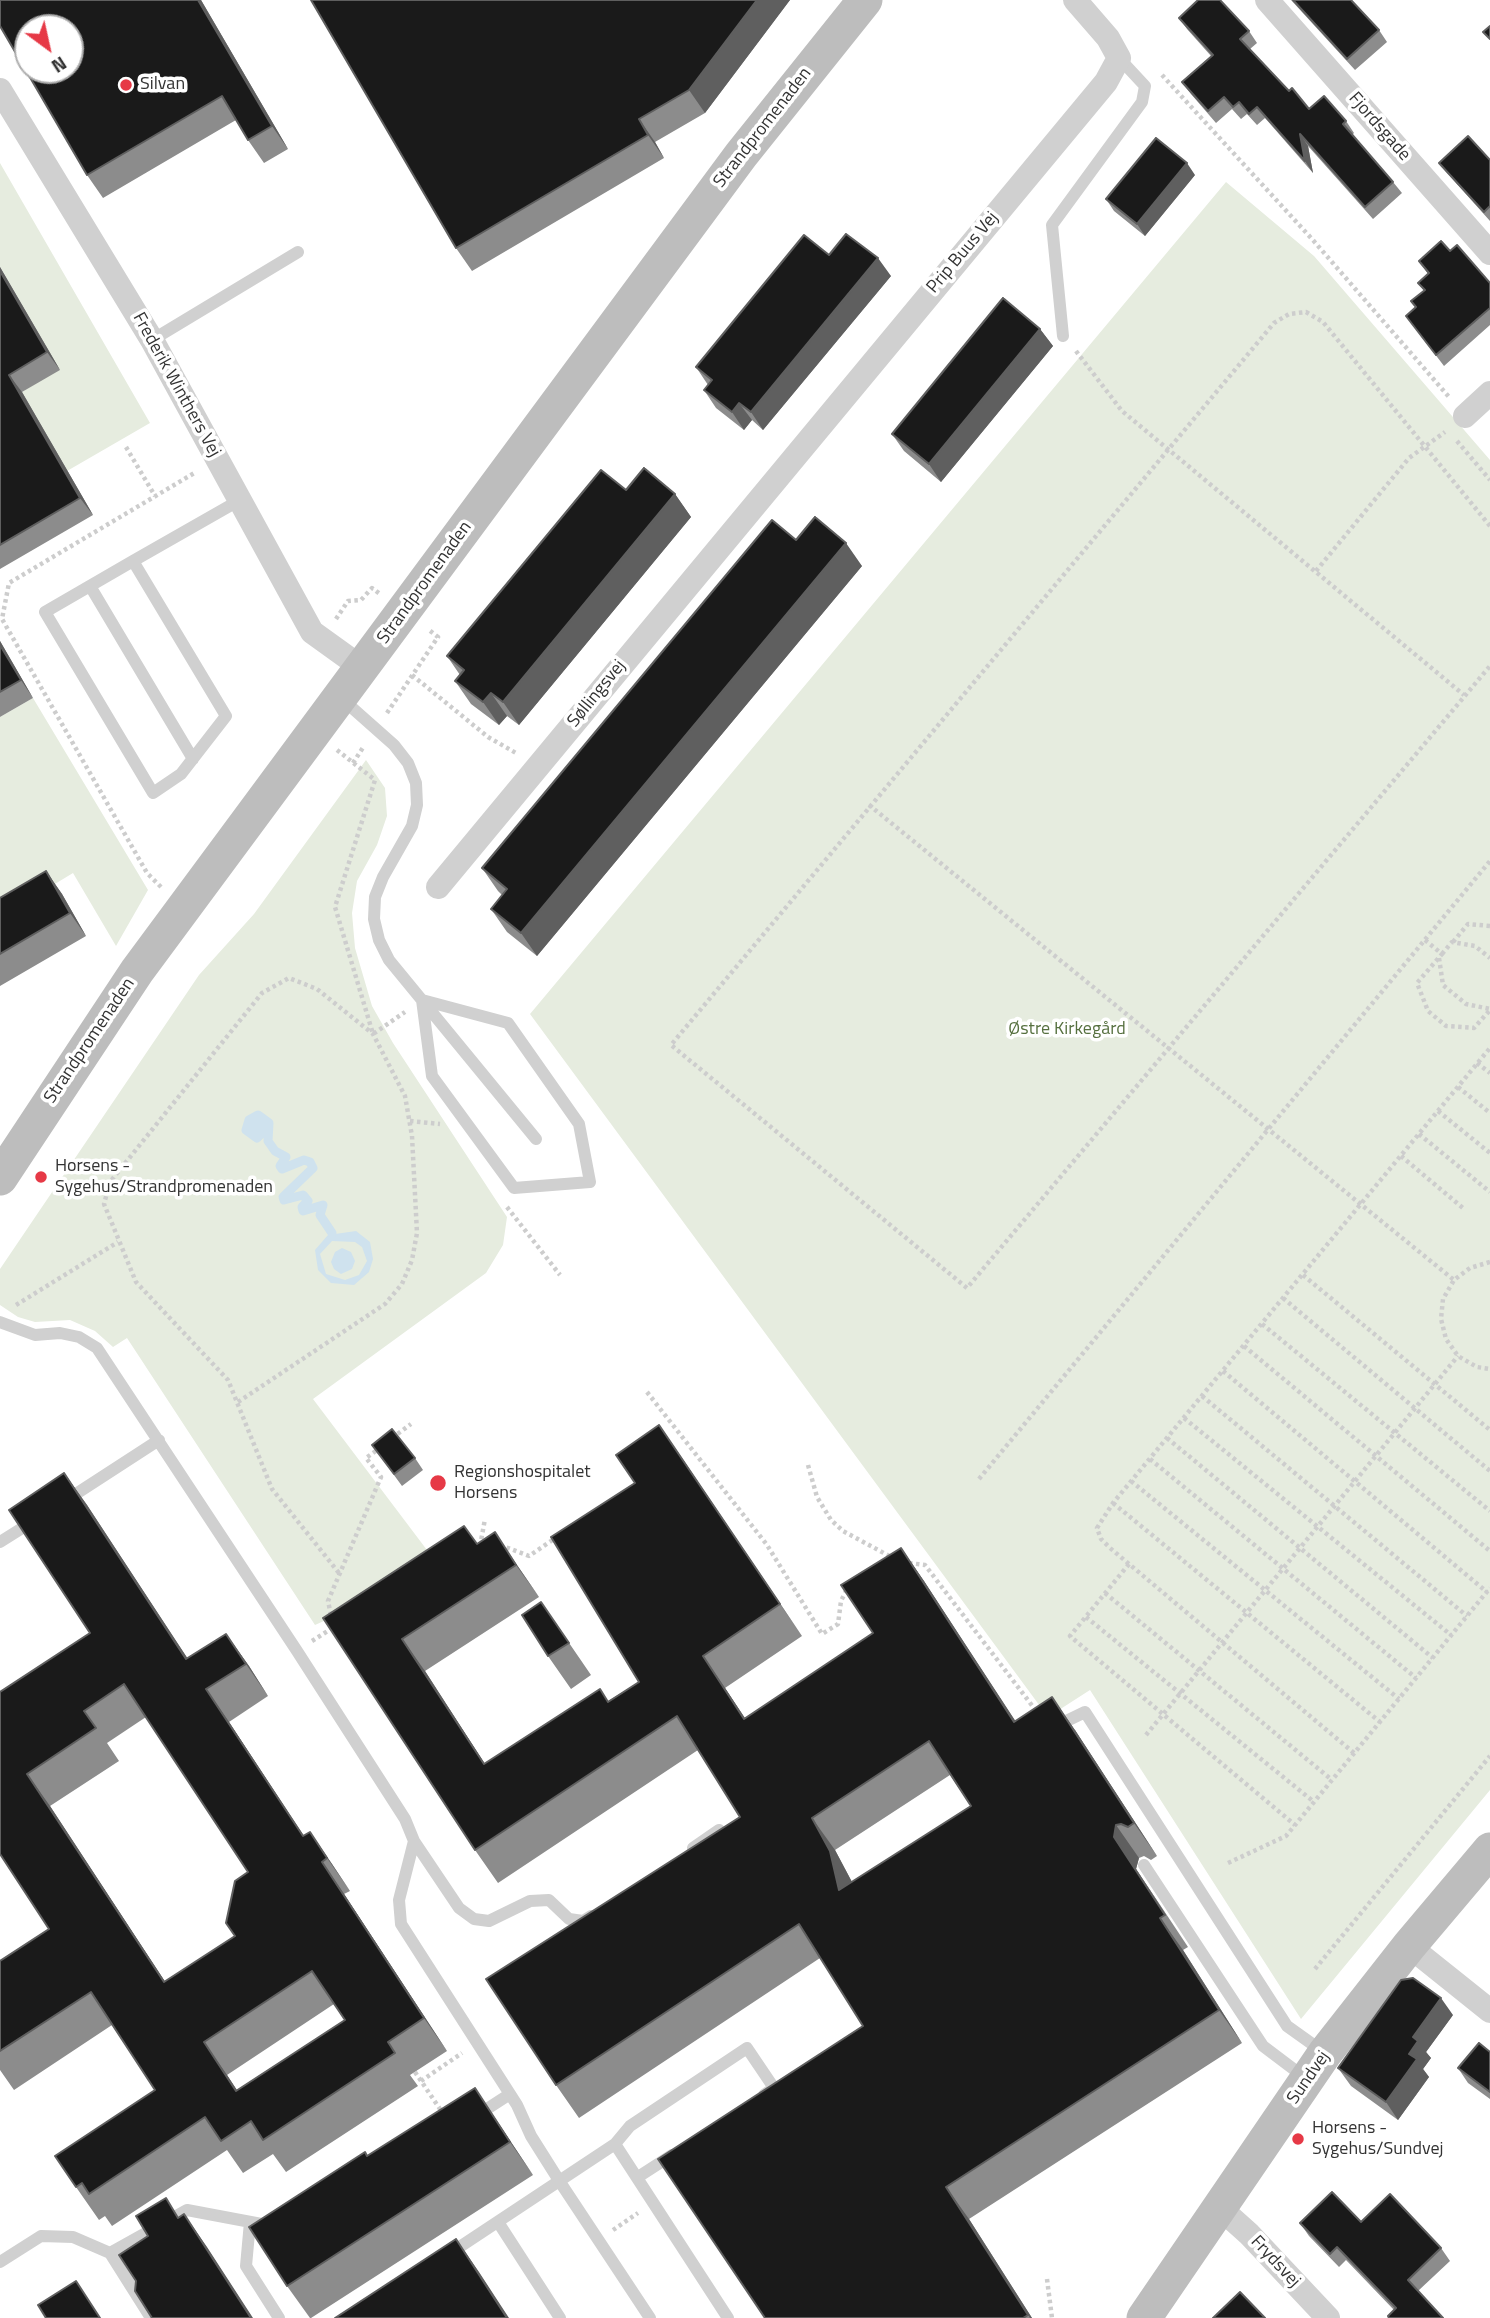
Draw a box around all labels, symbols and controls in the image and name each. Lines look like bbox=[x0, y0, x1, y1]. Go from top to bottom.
north arrow bbox=[14, 14, 84, 84]
text: N bbox=[46, 50, 73, 81]
street label: Strandpromenaden bbox=[709, 64, 817, 192]
place label: Silvan bbox=[140, 74, 185, 96]
marker: Silvan bbox=[118, 77, 134, 93]
street label: Fjordsgade bbox=[1343, 88, 1415, 166]
street label: Prip Buus Vej bbox=[923, 208, 1003, 298]
street label: Frederik Winthers Vej bbox=[127, 309, 225, 461]
street label: Strandpromenaden bbox=[373, 517, 477, 649]
street label: Søllingsvej bbox=[563, 656, 631, 732]
street label: Strandpromenaden bbox=[40, 974, 140, 1108]
park label: Østre Kirkegård bbox=[1008, 1019, 1126, 1041]
place label: Horsens - Sygehus/Strandpromenaden bbox=[55, 1156, 273, 1198]
marker: Horsens - Sygehus/Strandpromenaden bbox=[33, 1169, 49, 1185]
place label: Regionshospitalet Horsens bbox=[454, 1462, 591, 1504]
marker: Regionshospitalet Horsens bbox=[428, 1473, 448, 1493]
street label: Sundvej bbox=[1283, 2047, 1335, 2109]
place label: Horsens - Sygehus/Sundvej bbox=[1312, 2118, 1443, 2160]
marker: Horsens - Sygehus/Sundvej bbox=[1290, 2131, 1306, 2147]
street label: Frydsvej bbox=[1246, 2232, 1304, 2292]

